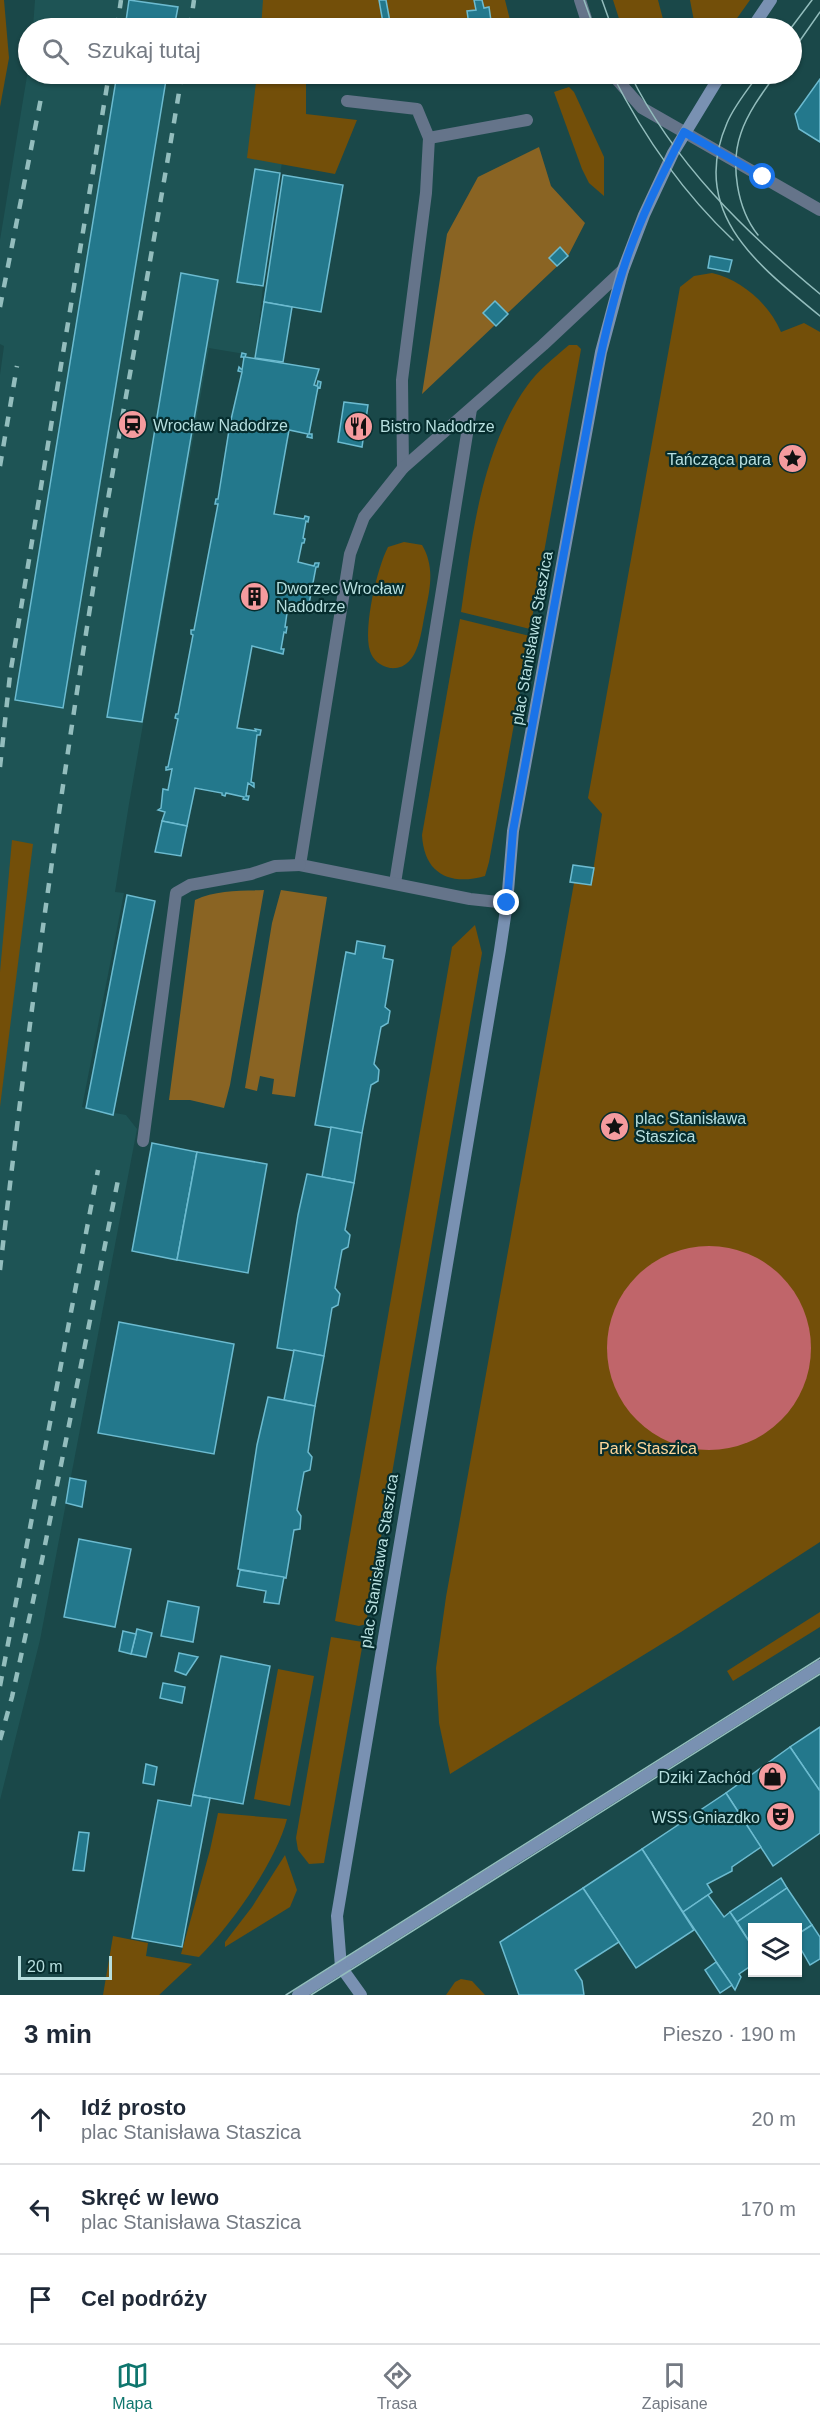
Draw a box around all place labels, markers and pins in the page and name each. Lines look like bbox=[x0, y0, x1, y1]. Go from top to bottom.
station icon: Wrocław Nadodrze bbox=[116, 409, 148, 441]
restaurant icon: Bistro Nadodrze bbox=[343, 410, 375, 442]
place label: Wrocław Nadodrze bbox=[153, 417, 288, 434]
place label: Bistro Nadodrze bbox=[380, 418, 495, 435]
place icon: Tańcząca para bbox=[776, 443, 808, 475]
place label: Tańcząca para bbox=[667, 451, 771, 468]
place label: Dworzec Wrocław Nadodrze bbox=[276, 580, 404, 615]
building icon: Dworzec Wrocław Nadodrze bbox=[239, 581, 271, 613]
place label: plac Stanisława Staszica bbox=[635, 1110, 746, 1145]
place icon: plac Stanisława Staszica bbox=[598, 1111, 630, 1143]
shop icon: Dziki Zachód bbox=[756, 1761, 788, 1793]
place label: Dziki Zachód bbox=[659, 1769, 751, 1786]
theatre icon: WSS Gniazdko bbox=[765, 1801, 797, 1833]
place label: WSS Gniazdko bbox=[652, 1809, 760, 1826]

